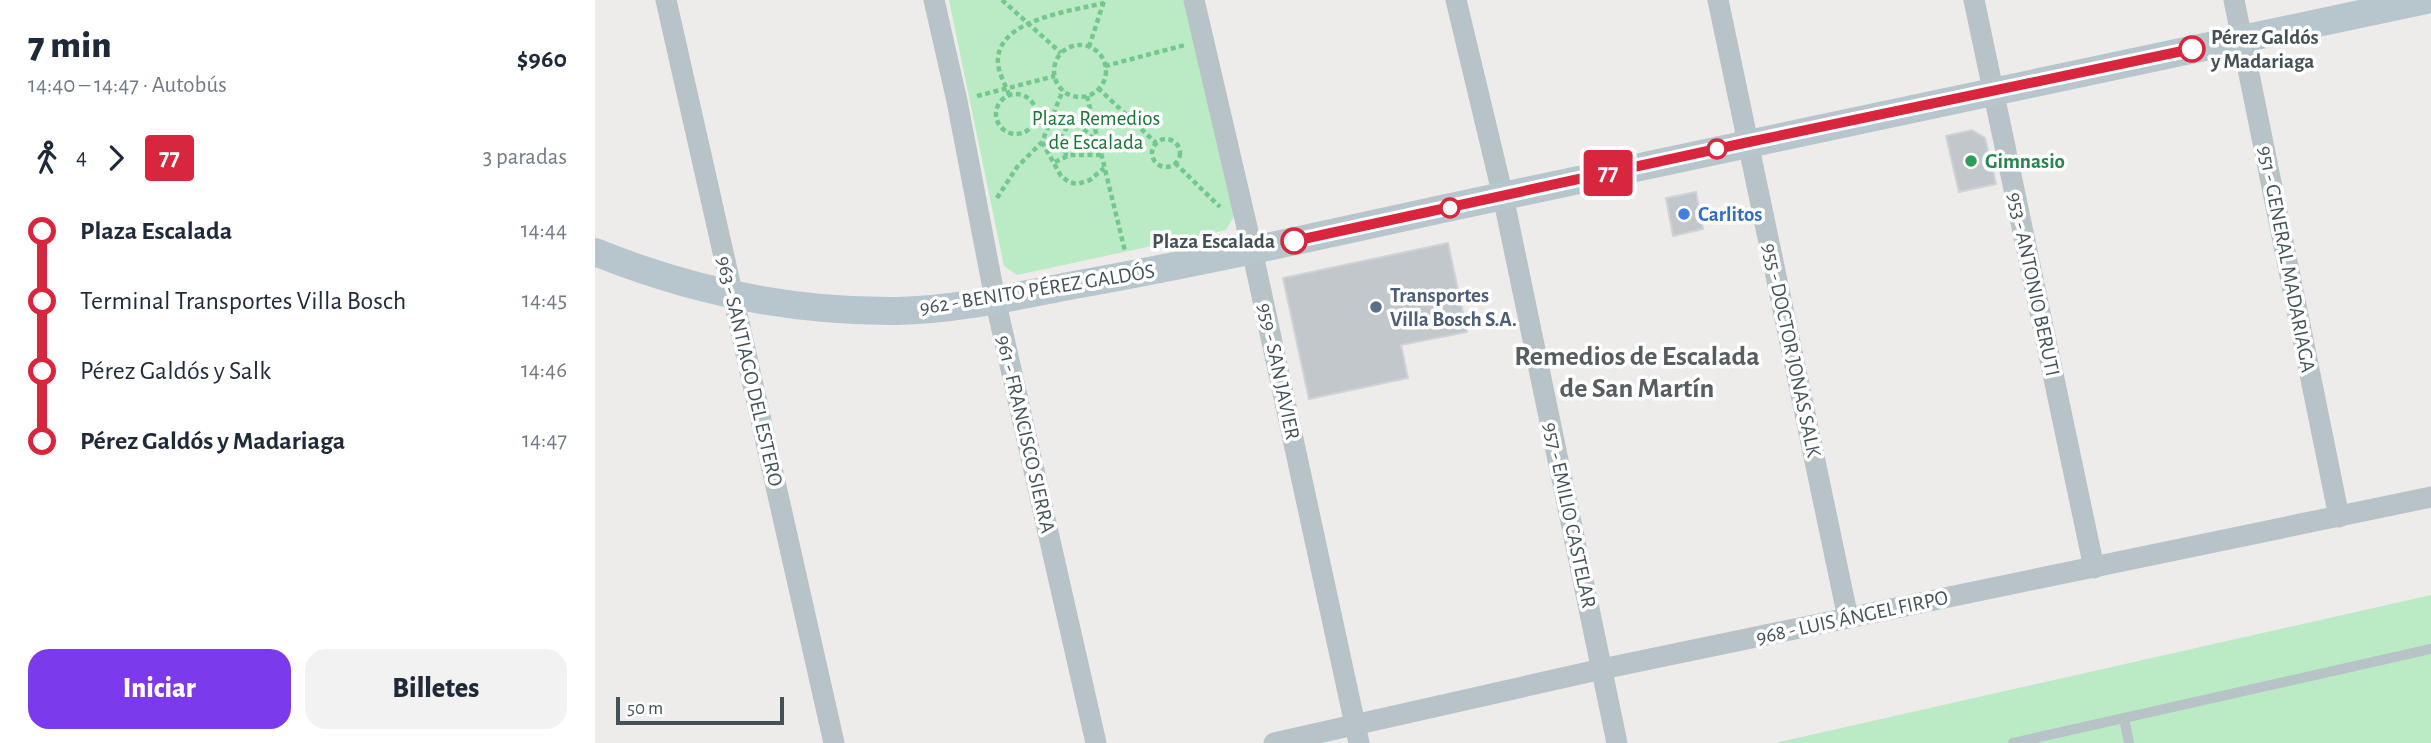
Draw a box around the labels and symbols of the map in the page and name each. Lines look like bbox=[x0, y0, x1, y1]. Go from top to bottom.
place label: Pérez Galdós y Madariaga bbox=[2210, 27, 2319, 72]
marker: Pérez Galdós y Madariaga bbox=[2179, 36, 2205, 62]
park label: Plaza Remedios de Escalada bbox=[1032, 108, 1160, 153]
unlabelled marker bbox=[1707, 139, 1727, 159]
street label: 951 - GENERAL MADARIAGA bbox=[2254, 144, 2319, 374]
line badge: 77 bbox=[1577, 150, 1639, 196]
place label: Gimnasio bbox=[1985, 151, 2065, 172]
marker: Gimnasio bbox=[1963, 153, 1979, 169]
street label: 953 - ANTONIO BERUTI bbox=[2004, 190, 2063, 378]
unlabelled marker bbox=[1440, 198, 1460, 218]
place label: Carlitos bbox=[1698, 204, 1762, 225]
marker: Carlitos bbox=[1676, 206, 1692, 222]
marker: Plaza Escalada bbox=[1281, 228, 1307, 254]
place label: Plaza Escalada bbox=[1152, 231, 1275, 252]
street label: 955 - DOCTOR JONAS SALK bbox=[1759, 241, 1825, 459]
street label: 963 - SANTIAGO DEL ESTERO bbox=[713, 254, 786, 488]
street label: 962 - BENITO PÉREZ GALDÓS bbox=[918, 259, 1156, 318]
place label: Transportes Villa Bosch S.A. bbox=[1390, 285, 1517, 330]
marker: Transportes Villa Bosch S.A. bbox=[1368, 299, 1384, 315]
street label: 959 - SAN JAVIER bbox=[1254, 301, 1303, 441]
street label: 961 - FRANCISCO SIERRA bbox=[993, 333, 1059, 535]
district label: Remedios de Escalada de San Martín bbox=[1514, 343, 1760, 403]
street label: 957 - EMILIO CASTELAR bbox=[1540, 420, 1599, 610]
street label: 968 - LUIS ÁNGEL FIRPO bbox=[1754, 585, 1950, 648]
scale bar bbox=[616, 694, 784, 726]

